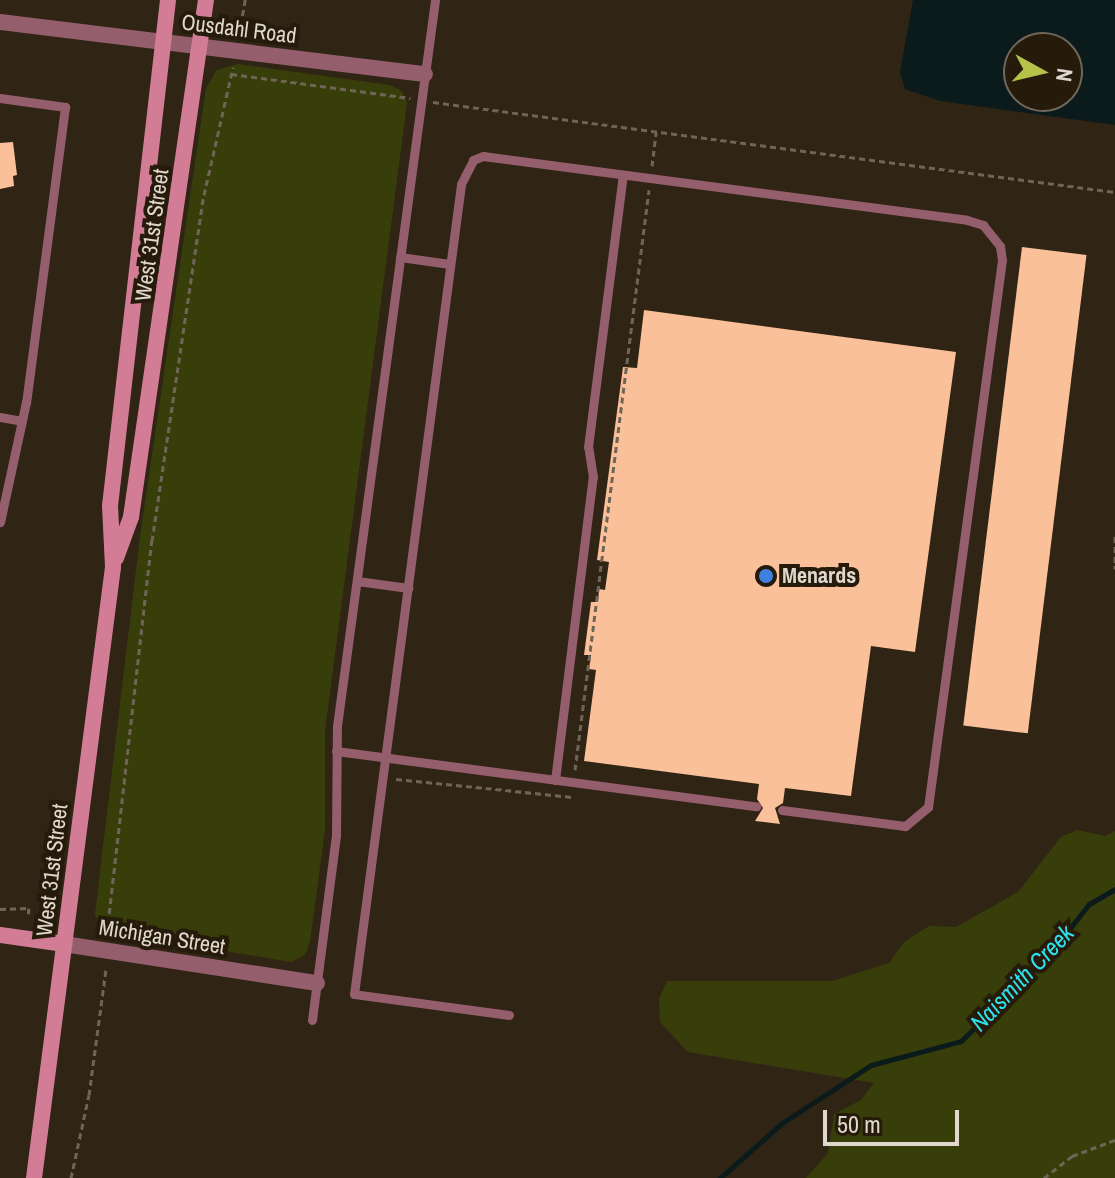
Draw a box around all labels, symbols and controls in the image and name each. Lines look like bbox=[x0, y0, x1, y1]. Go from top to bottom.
street label: Ousdahl Road bbox=[180, 9, 298, 49]
north arrow bbox=[1003, 32, 1083, 112]
text: N bbox=[1049, 67, 1081, 84]
street label: West 31st Street bbox=[130, 167, 174, 303]
place label: Menards bbox=[782, 563, 856, 589]
marker: Menards bbox=[757, 567, 775, 585]
street label: West 31st Street bbox=[31, 802, 73, 938]
street label: Michigan Street bbox=[97, 914, 227, 960]
water label: Naismith Creek bbox=[964, 919, 1080, 1037]
scale bar bbox=[827, 1094, 963, 1144]
text: 50 m bbox=[837, 1108, 881, 1140]

